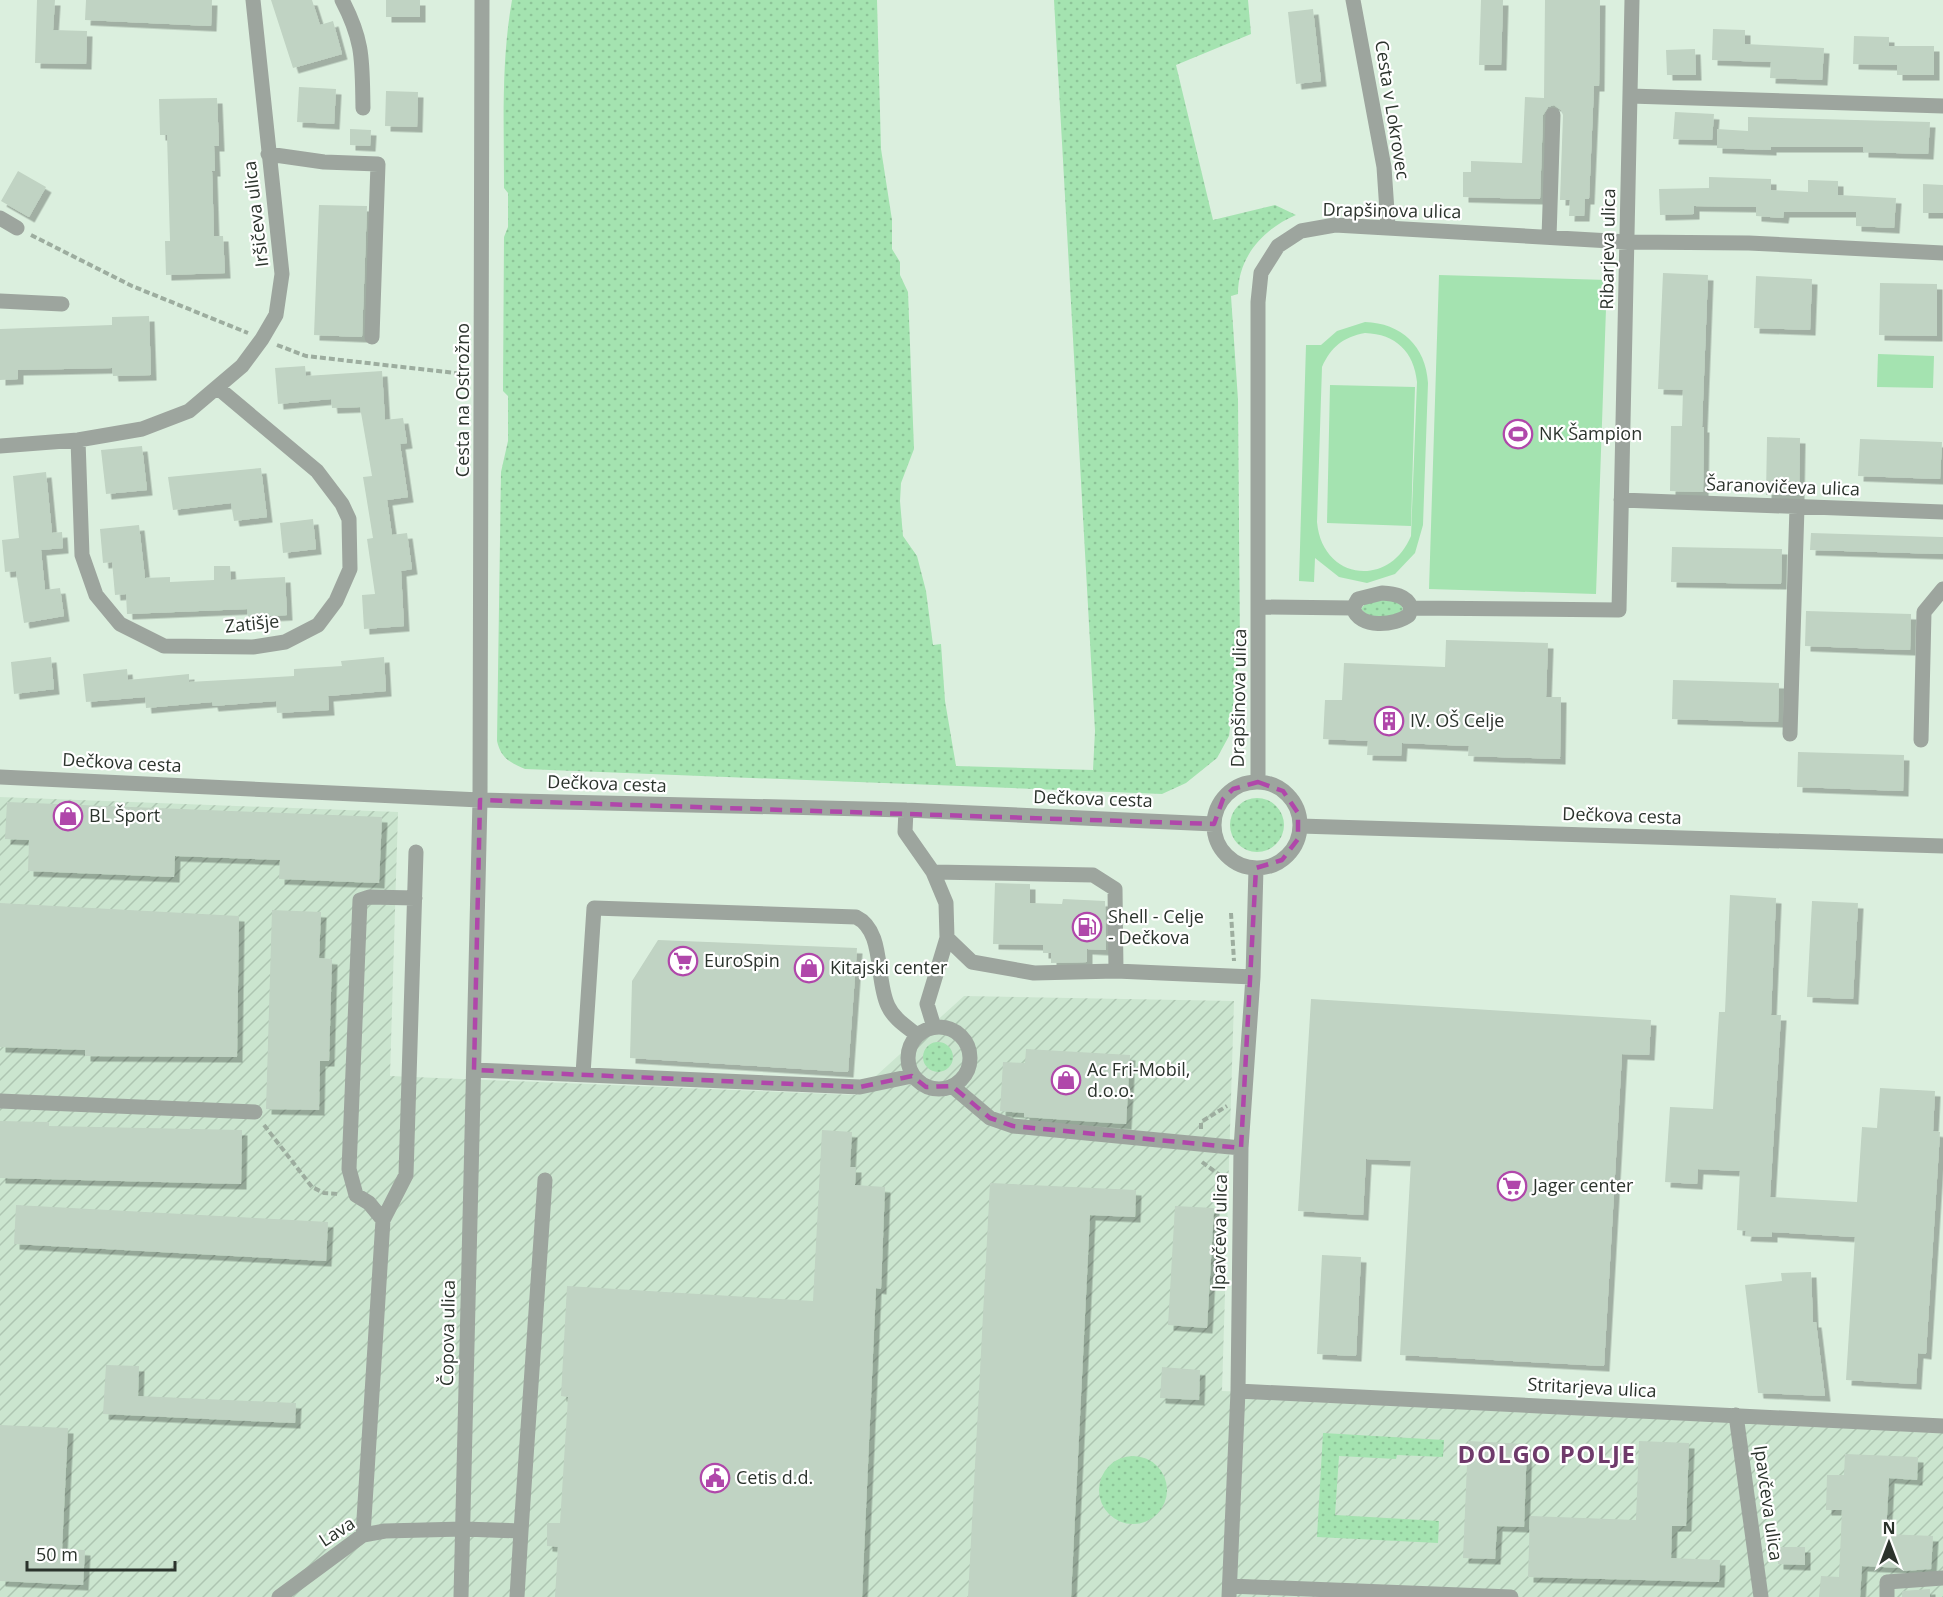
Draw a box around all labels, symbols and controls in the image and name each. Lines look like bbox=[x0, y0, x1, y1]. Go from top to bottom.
street label: Cesta v Lokrovec bbox=[1370, 39, 1416, 181]
street label: Iršičeva ulica bbox=[237, 160, 273, 269]
street label: Ribarjeva ulica bbox=[1594, 188, 1620, 310]
street label: Drapšinova ulica bbox=[1322, 197, 1462, 223]
street label: Cesta na Ostrožno bbox=[450, 323, 474, 477]
sports icon: NK Šampion bbox=[1502, 418, 1534, 450]
place label: NK Šampion bbox=[1539, 421, 1642, 445]
street label: Šaranovičeva ulica bbox=[1706, 471, 1860, 501]
street label: Zatišje bbox=[224, 608, 280, 638]
street label: Drapšinova ulica bbox=[1225, 628, 1251, 768]
building icon: IV. OŠ Celje bbox=[1373, 705, 1405, 737]
place label: IV. OŠ Celje bbox=[1410, 708, 1504, 732]
street label: Dečkova cesta bbox=[62, 747, 182, 777]
street label: Dečkova cesta bbox=[547, 769, 667, 797]
street label: Dečkova cesta bbox=[1033, 784, 1153, 812]
shop icon: BL Šport bbox=[52, 800, 84, 832]
street label: Dečkova cesta bbox=[1562, 801, 1682, 829]
place label: BL Šport bbox=[89, 803, 160, 827]
place label: Shell - Celje - Dečkova bbox=[1108, 904, 1204, 949]
fuel station icon: Shell - Celje - Dečkova bbox=[1071, 911, 1103, 943]
supermarket icon: EuroSpin bbox=[667, 945, 699, 977]
place label: EuroSpin bbox=[704, 948, 780, 972]
shop icon: Kitajski center bbox=[793, 952, 825, 984]
place label: Kitajski center bbox=[830, 955, 948, 979]
place label: Ac Fri-Mobil, d.o.o. bbox=[1087, 1057, 1190, 1102]
shop icon: Ac Fri-Mobil, d.o.o. bbox=[1050, 1064, 1082, 1096]
supermarket icon: Jager center bbox=[1496, 1170, 1528, 1202]
place label: Jager center bbox=[1531, 1173, 1634, 1197]
street label: Ipavčeva ulica bbox=[1206, 1174, 1232, 1290]
street label: Čopova ulica bbox=[434, 1280, 460, 1386]
street label: Stritarjeva ulica bbox=[1527, 1372, 1657, 1402]
district label: DOLGO POLJE bbox=[1458, 1437, 1636, 1470]
street label: Ipavčeva ulica bbox=[1749, 1444, 1789, 1562]
public building icon: Cetis d.d. bbox=[699, 1462, 731, 1494]
place label: Cetis d.d. bbox=[736, 1465, 813, 1489]
street label: Lava bbox=[314, 1511, 359, 1552]
north arrow bbox=[1859, 1513, 1919, 1573]
text: N bbox=[1882, 1517, 1896, 1539]
scale bar bbox=[27, 1534, 176, 1572]
text: 50 m bbox=[36, 1542, 78, 1566]

